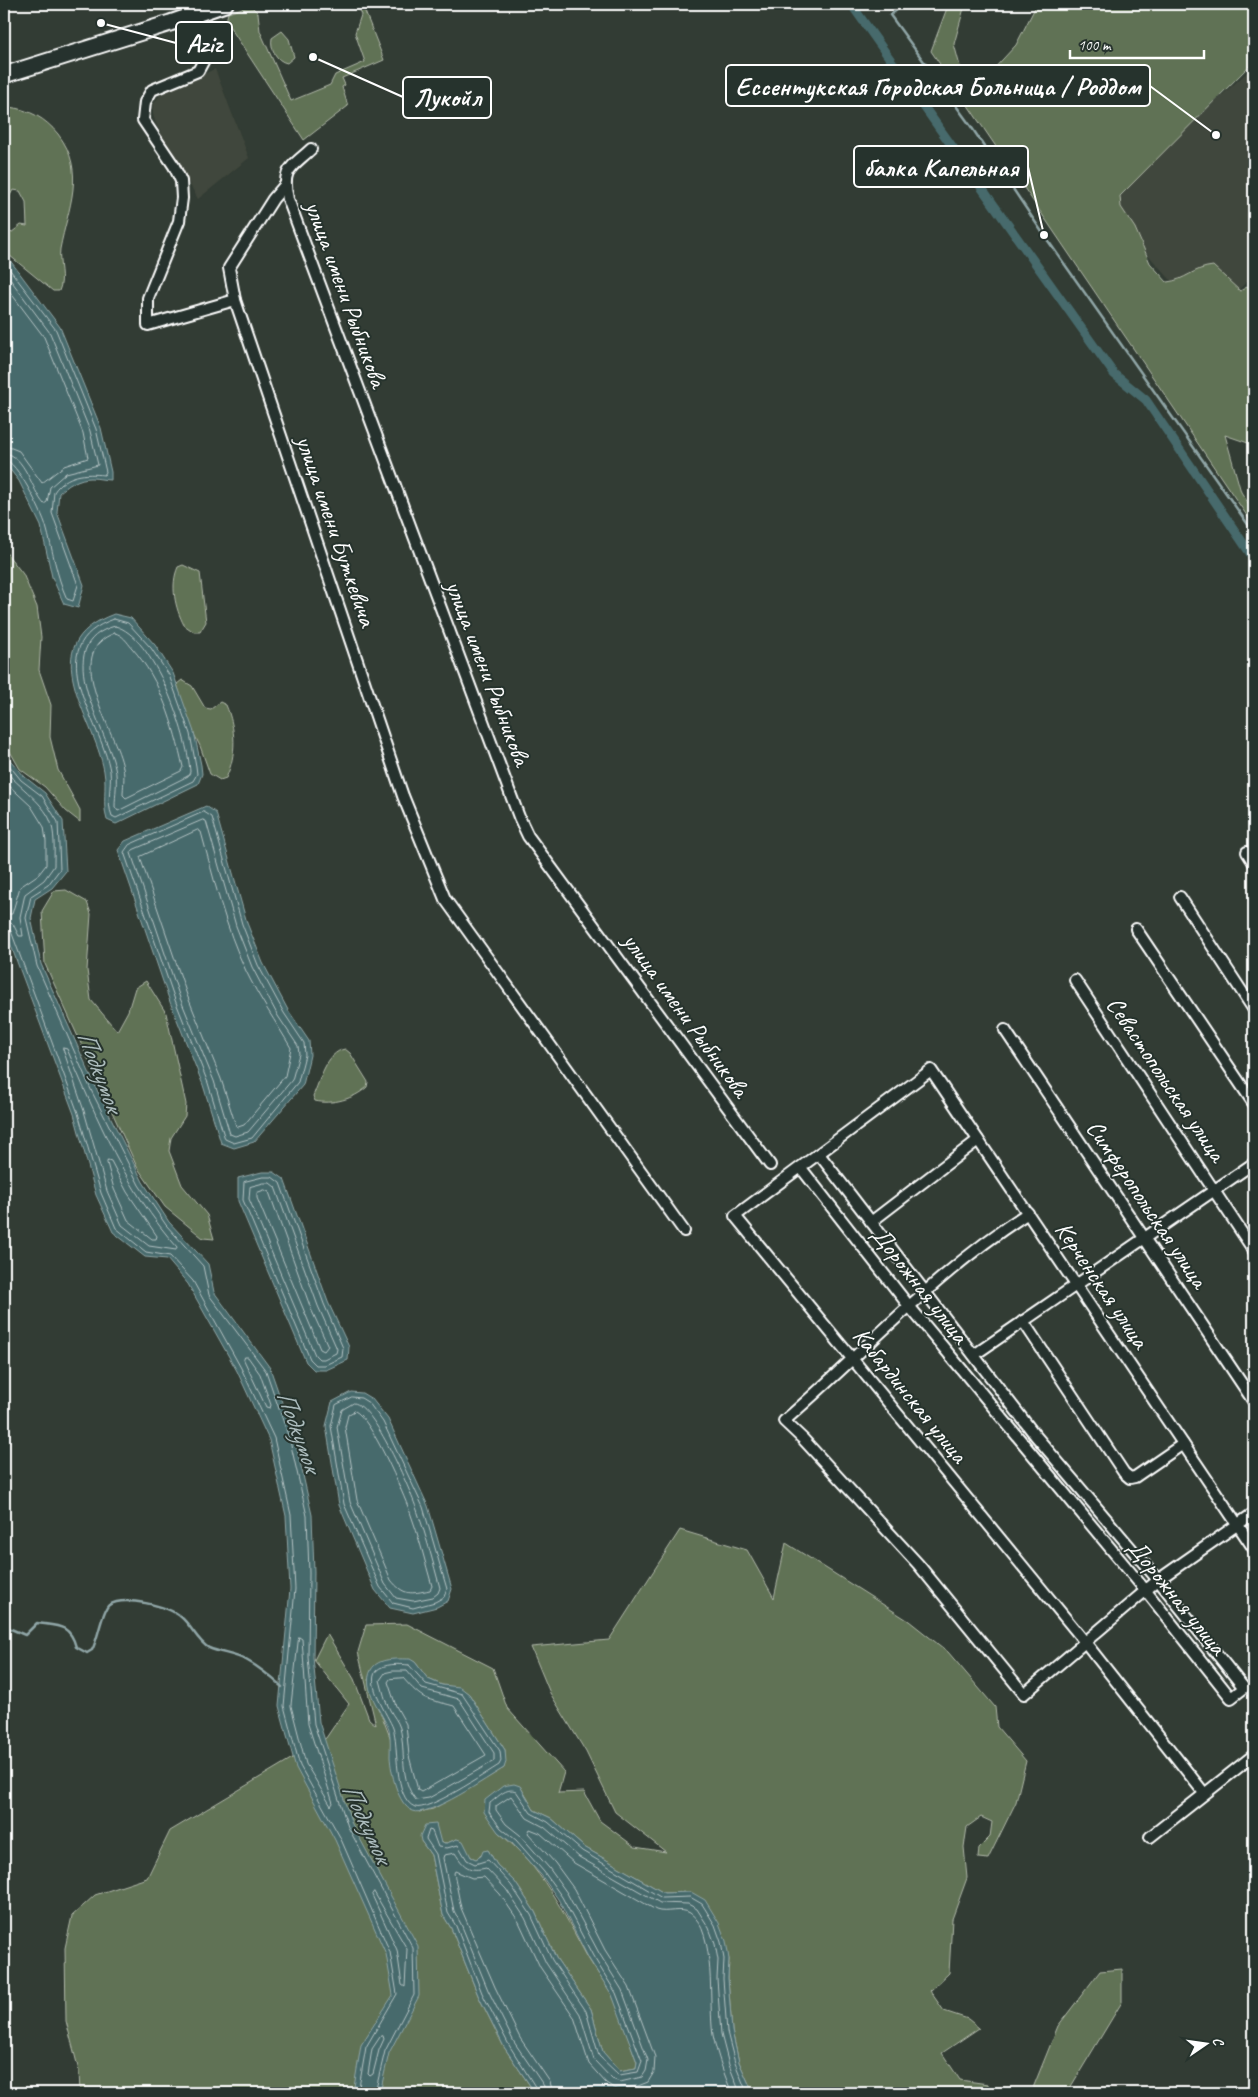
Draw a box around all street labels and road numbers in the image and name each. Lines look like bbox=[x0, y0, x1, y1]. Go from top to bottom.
street label: улица имени Рыбникова bbox=[297, 195, 395, 394]
street label: улица имени Буткевича bbox=[288, 429, 384, 633]
street label: улица имени Рыбникова bbox=[437, 574, 539, 773]
street label: улица имени Рыбникова bbox=[614, 925, 758, 1106]
street label: Севастопольская улица bbox=[1099, 990, 1235, 1170]
street label: Симферопольская улица bbox=[1079, 1114, 1217, 1297]
street label: Керченская улица bbox=[1048, 1215, 1157, 1357]
street label: Дорожная улица bbox=[864, 1220, 977, 1352]
street label: Кабардинская улица bbox=[845, 1321, 976, 1471]
street label: Дорожная улица bbox=[1120, 1532, 1235, 1663]

